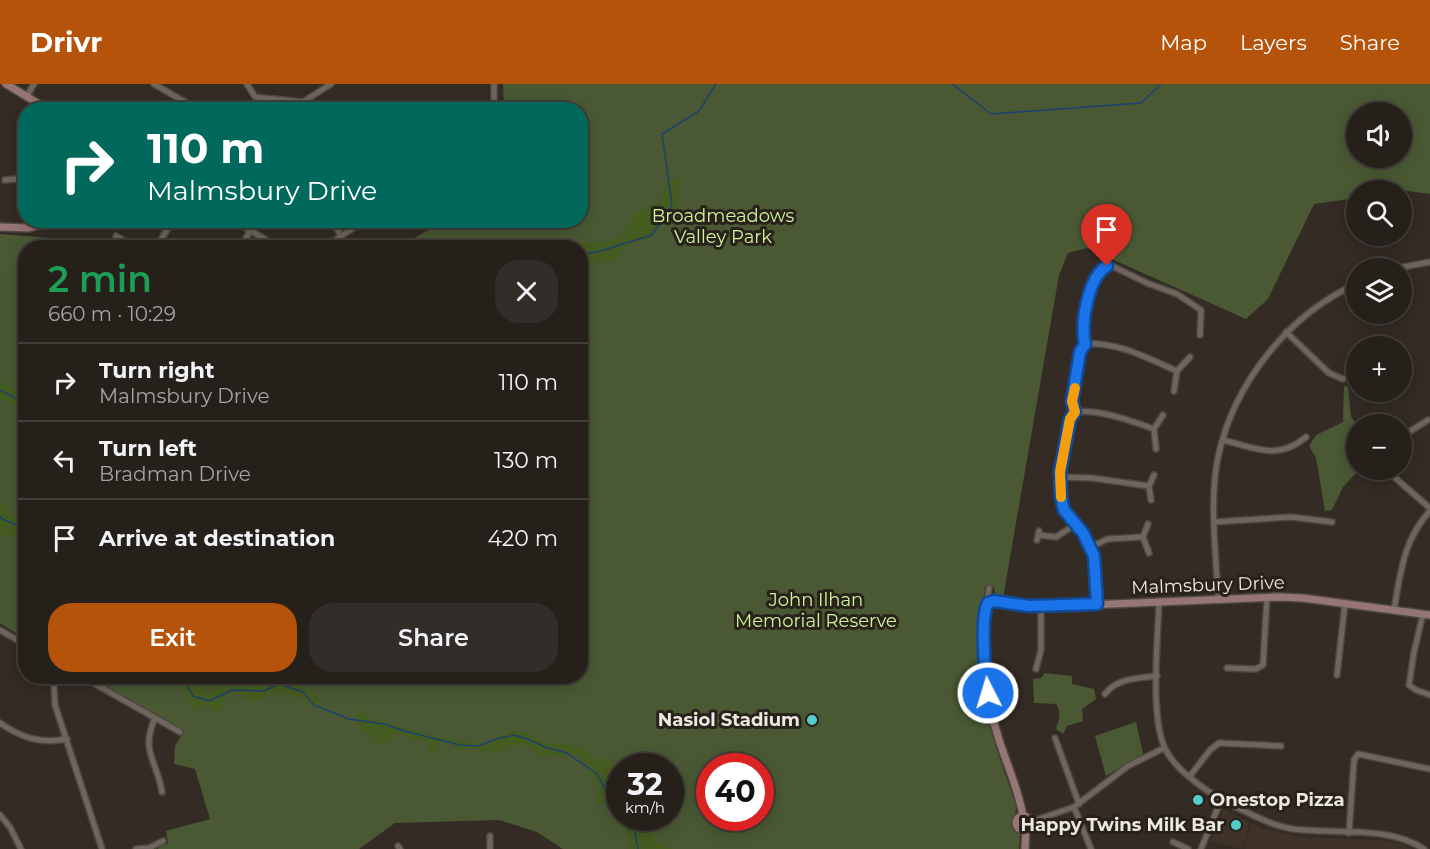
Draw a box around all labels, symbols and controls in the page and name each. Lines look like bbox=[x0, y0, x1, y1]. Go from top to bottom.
text: Drivr bbox=[30, 25, 102, 59]
text: Map bbox=[1160, 30, 1207, 55]
text: Layers bbox=[1240, 30, 1307, 55]
text: Share bbox=[1340, 30, 1400, 55]
map controls bbox=[1346, 102, 1412, 480]
button: sound bbox=[1346, 102, 1412, 168]
text: 110 m bbox=[147, 122, 264, 174]
icon: right bbox=[48, 126, 126, 204]
text: Malmsbury Drive bbox=[147, 174, 377, 207]
button: search bbox=[1346, 180, 1412, 246]
pin bbox=[1081, 204, 1132, 266]
park label: Broadmeadows Valley Park bbox=[652, 205, 795, 248]
icon: arrive bbox=[1090, 213, 1123, 246]
text: 2 min bbox=[48, 257, 152, 301]
button: layers bbox=[1346, 258, 1412, 324]
button: close bbox=[495, 260, 558, 323]
text: 660 m · 10:29 bbox=[48, 302, 176, 326]
button: + bbox=[1346, 336, 1412, 402]
text: Turn right bbox=[99, 357, 214, 384]
icon: right bbox=[48, 366, 81, 399]
text: 110 m bbox=[498, 369, 558, 396]
text: Malmsbury Drive bbox=[99, 384, 270, 408]
button: − bbox=[1346, 414, 1412, 480]
text: Turn left bbox=[99, 435, 197, 462]
icon: left bbox=[48, 444, 81, 477]
text: 130 m bbox=[494, 447, 558, 474]
text: Bradman Drive bbox=[99, 462, 251, 486]
icon: arrive bbox=[48, 522, 81, 555]
text: Arrive at destination bbox=[99, 525, 335, 552]
text: 420 m bbox=[487, 525, 558, 552]
street label: Malmsbury Drive bbox=[1131, 571, 1285, 599]
park label: John Ilhan Memorial Reserve bbox=[735, 589, 897, 632]
button: Exit bbox=[48, 603, 297, 672]
button: Share bbox=[309, 603, 558, 672]
position arrow bbox=[956, 661, 1020, 725]
place label: Nasiol Stadium bbox=[658, 709, 800, 731]
marker: Nasiol Stadium bbox=[805, 713, 819, 727]
speed limit sign: 40 bbox=[696, 753, 774, 831]
text: 32 bbox=[627, 766, 663, 803]
place label: Onestop Pizza bbox=[1210, 789, 1345, 811]
marker: Onestop Pizza bbox=[1191, 793, 1205, 807]
text: km/h bbox=[625, 798, 665, 817]
place label: Happy Twins Milk Bar bbox=[1020, 814, 1224, 836]
marker: Happy Twins Milk Bar bbox=[1229, 818, 1243, 832]

